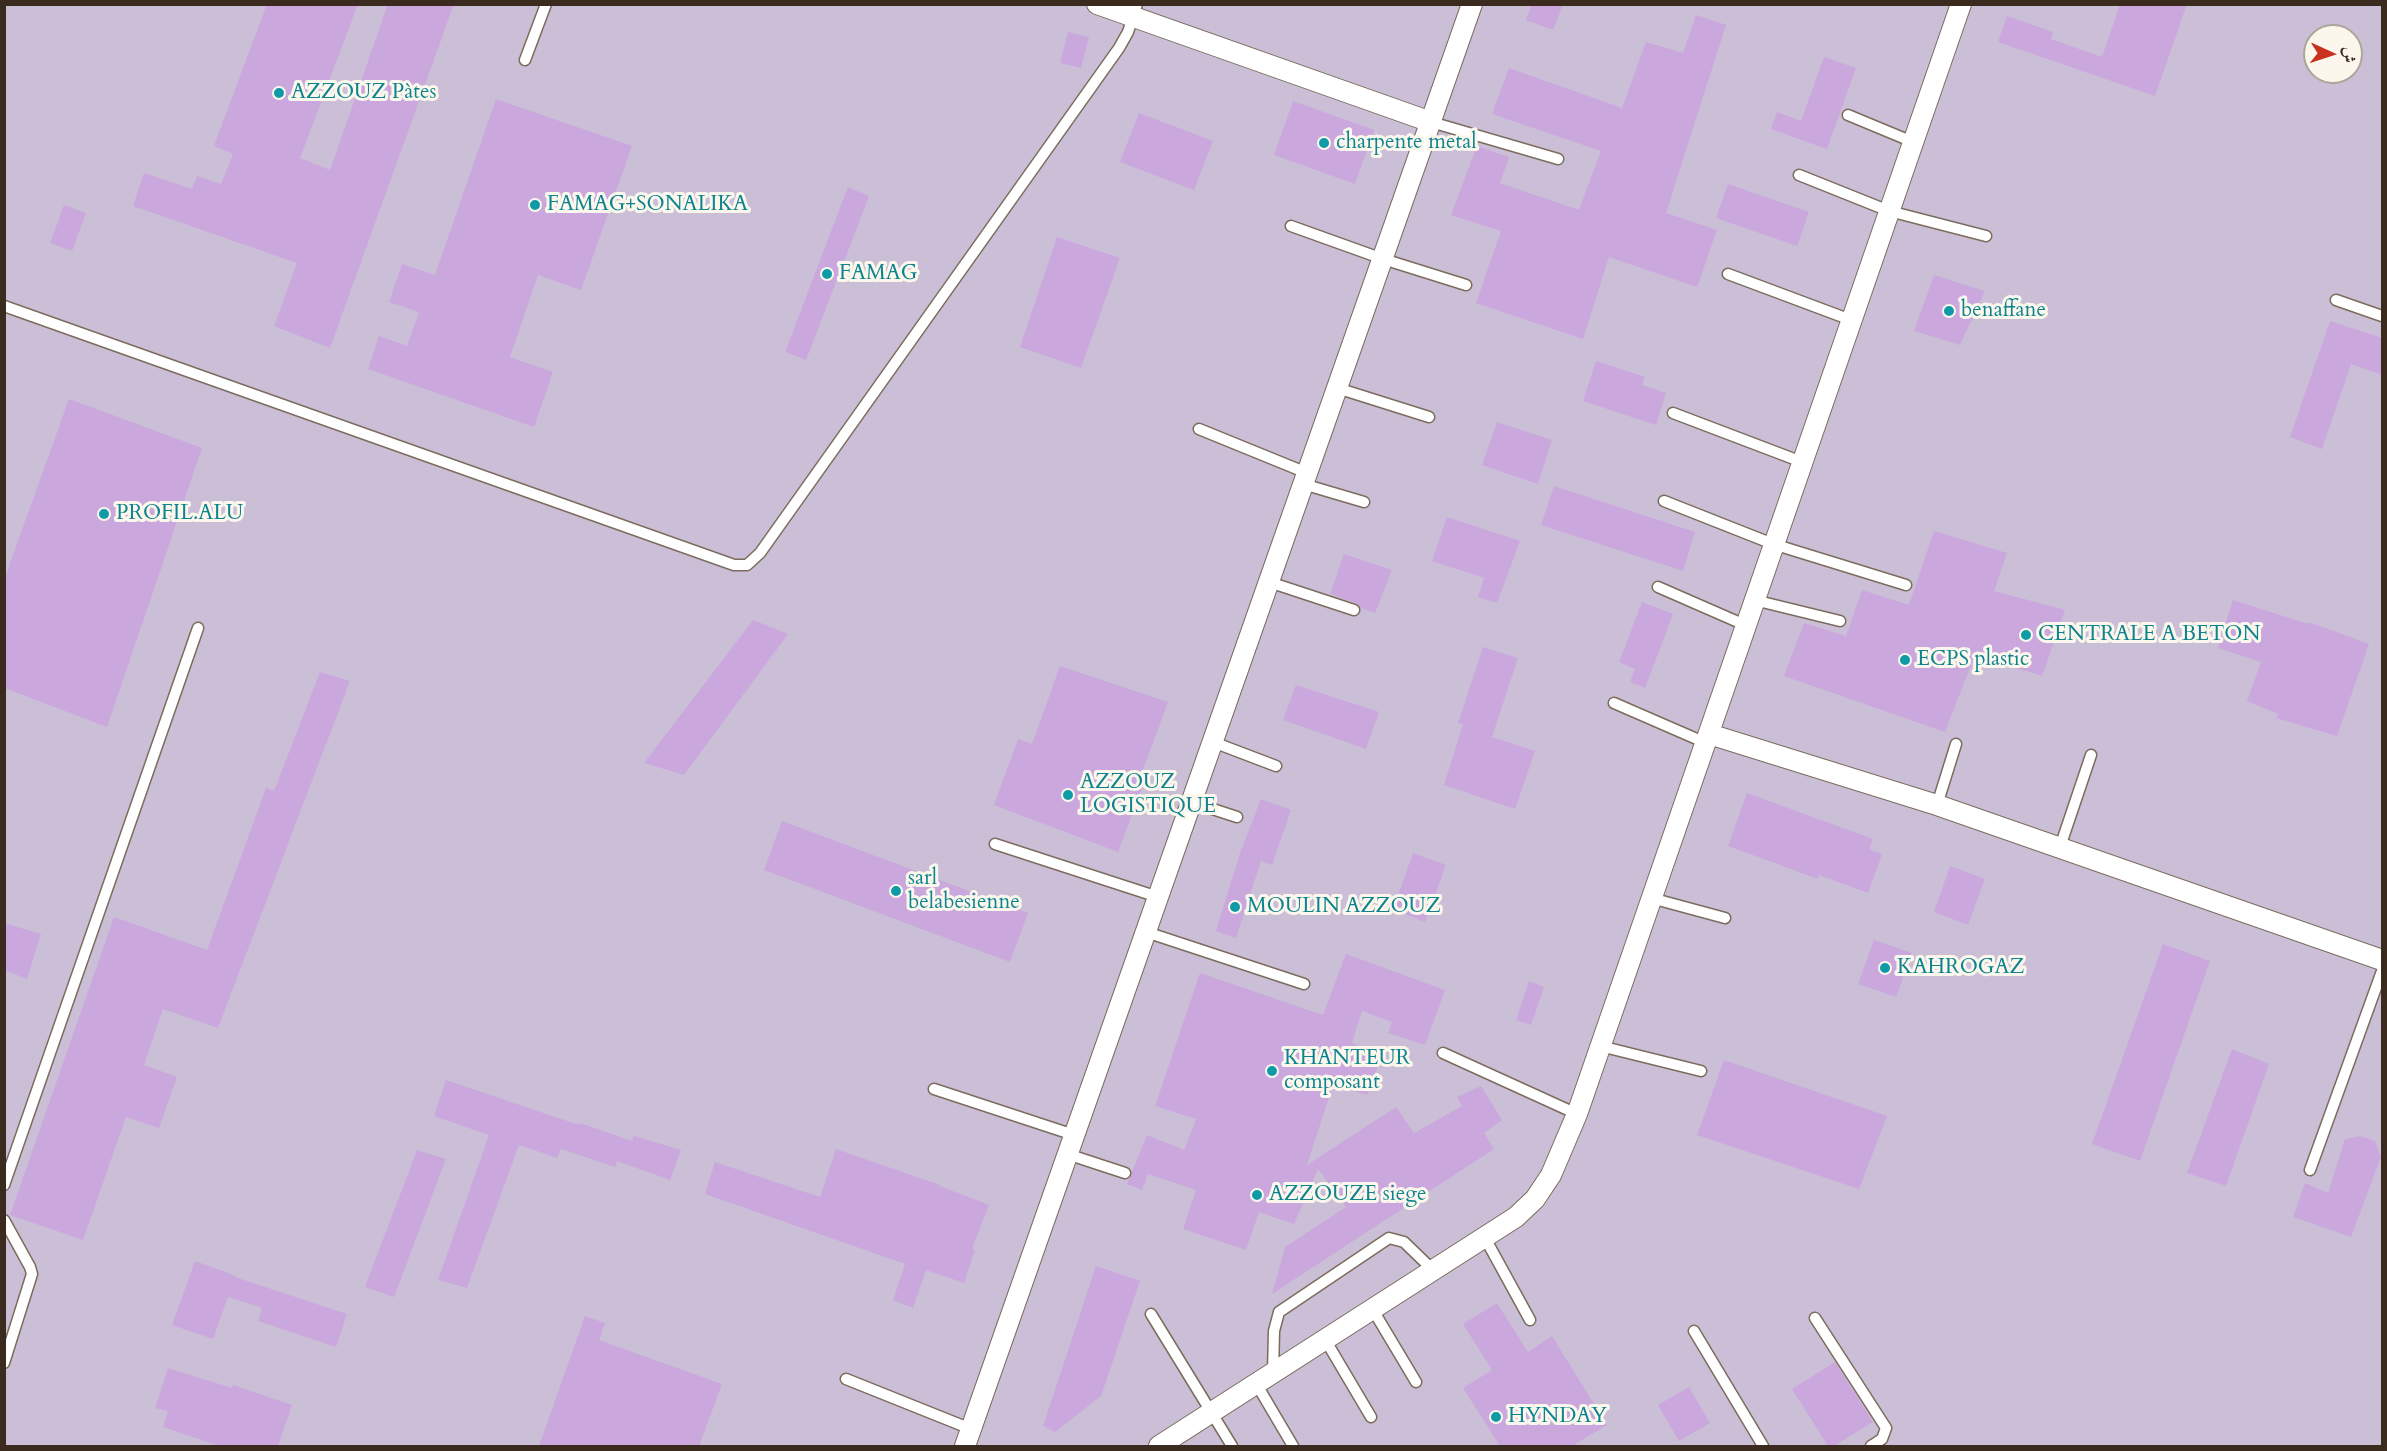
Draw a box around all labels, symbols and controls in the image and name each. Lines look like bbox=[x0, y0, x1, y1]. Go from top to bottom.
north arrow bbox=[2303, 24, 2363, 84]
text: ش bbox=[2338, 46, 2360, 63]
place label: AZZOUZ Pàtes bbox=[291, 80, 436, 106]
marker: AZZOUZ Pàtes bbox=[272, 86, 286, 100]
place label: charpente metal bbox=[1336, 130, 1477, 156]
marker: charpente metal bbox=[1317, 136, 1331, 150]
place label: FAMAG+SONALIKA bbox=[547, 192, 748, 218]
marker: FAMAG+SONALIKA bbox=[528, 198, 542, 212]
place label: FAMAG bbox=[839, 261, 917, 287]
marker: FAMAG bbox=[820, 267, 834, 281]
place label: benaffane bbox=[1961, 298, 2046, 324]
marker: benaffane bbox=[1942, 304, 1956, 318]
place label: PROFIL.ALU bbox=[116, 501, 243, 527]
marker: PROFIL.ALU bbox=[97, 507, 111, 521]
place label: CENTRALE A BETON bbox=[2038, 622, 2260, 648]
marker: CENTRALE A BETON bbox=[2019, 628, 2033, 642]
place label: ECPS plastic bbox=[1917, 647, 2029, 673]
marker: ECPS plastic bbox=[1898, 653, 1912, 667]
place label: AZZOUZ LOGISTIQUE bbox=[1080, 770, 1216, 820]
marker: AZZOUZ LOGISTIQUE bbox=[1061, 788, 1075, 802]
place label: sarl belabesienne bbox=[908, 866, 1020, 916]
marker: sarl belabesienne bbox=[889, 884, 903, 898]
place label: MOULIN AZZOUZ bbox=[1247, 894, 1441, 920]
marker: MOULIN AZZOUZ bbox=[1228, 900, 1242, 914]
place label: KAHROGAZ bbox=[1897, 955, 2024, 981]
marker: KAHROGAZ bbox=[1878, 961, 1892, 975]
place label: KHANTEUR composant bbox=[1284, 1046, 1410, 1096]
marker: KHANTEUR composant bbox=[1265, 1064, 1279, 1078]
place label: AZZOUZE siege bbox=[1269, 1182, 1427, 1208]
marker: AZZOUZE siege bbox=[1250, 1188, 1264, 1202]
place label: HYNDAY bbox=[1508, 1404, 1607, 1430]
marker: HYNDAY bbox=[1489, 1410, 1503, 1424]

